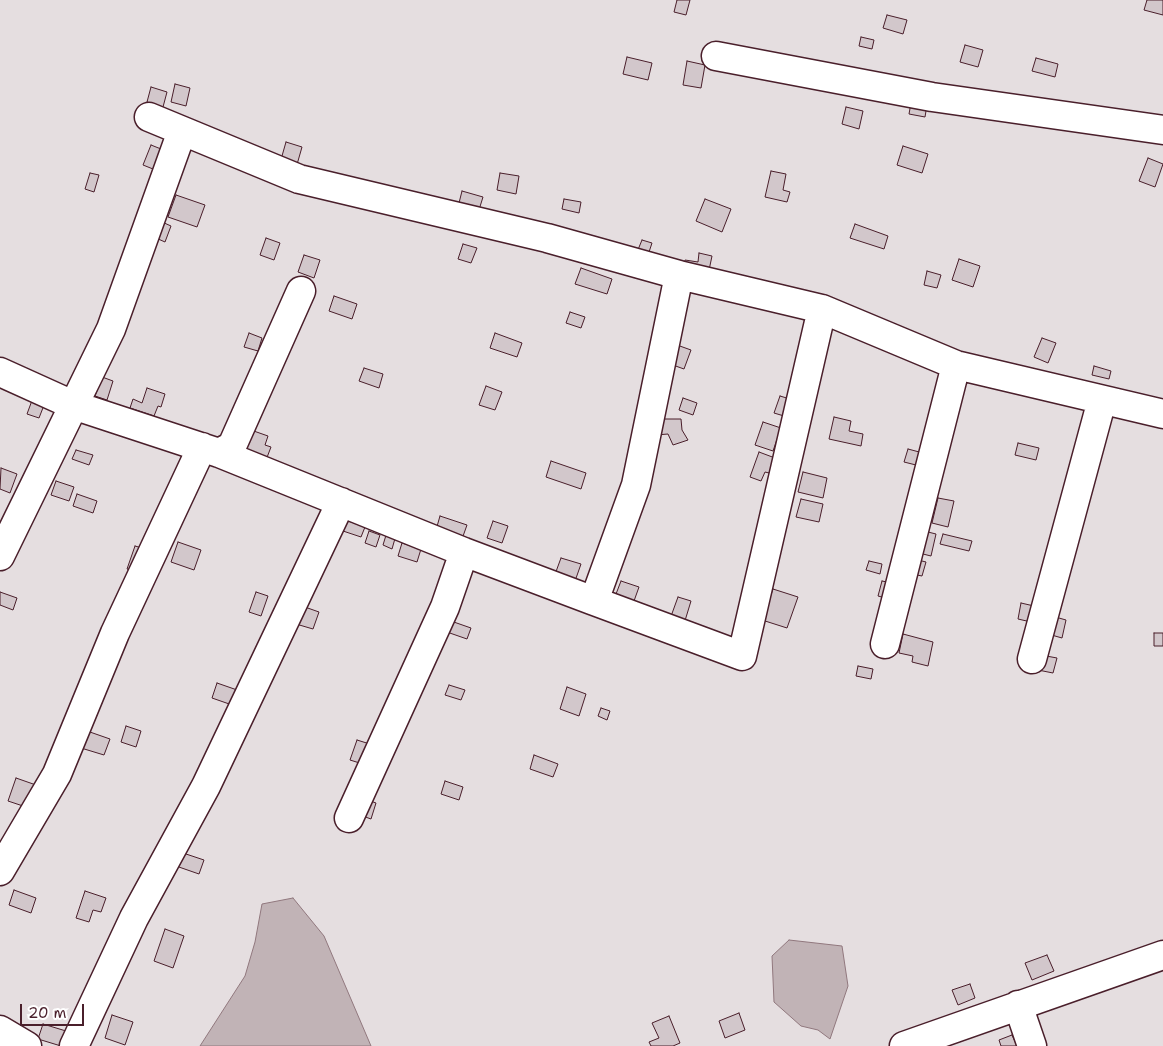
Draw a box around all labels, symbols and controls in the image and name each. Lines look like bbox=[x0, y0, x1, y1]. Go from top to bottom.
scale bar bbox=[22, 994, 86, 1026]
text: 20 m bbox=[28, 1003, 67, 1023]

